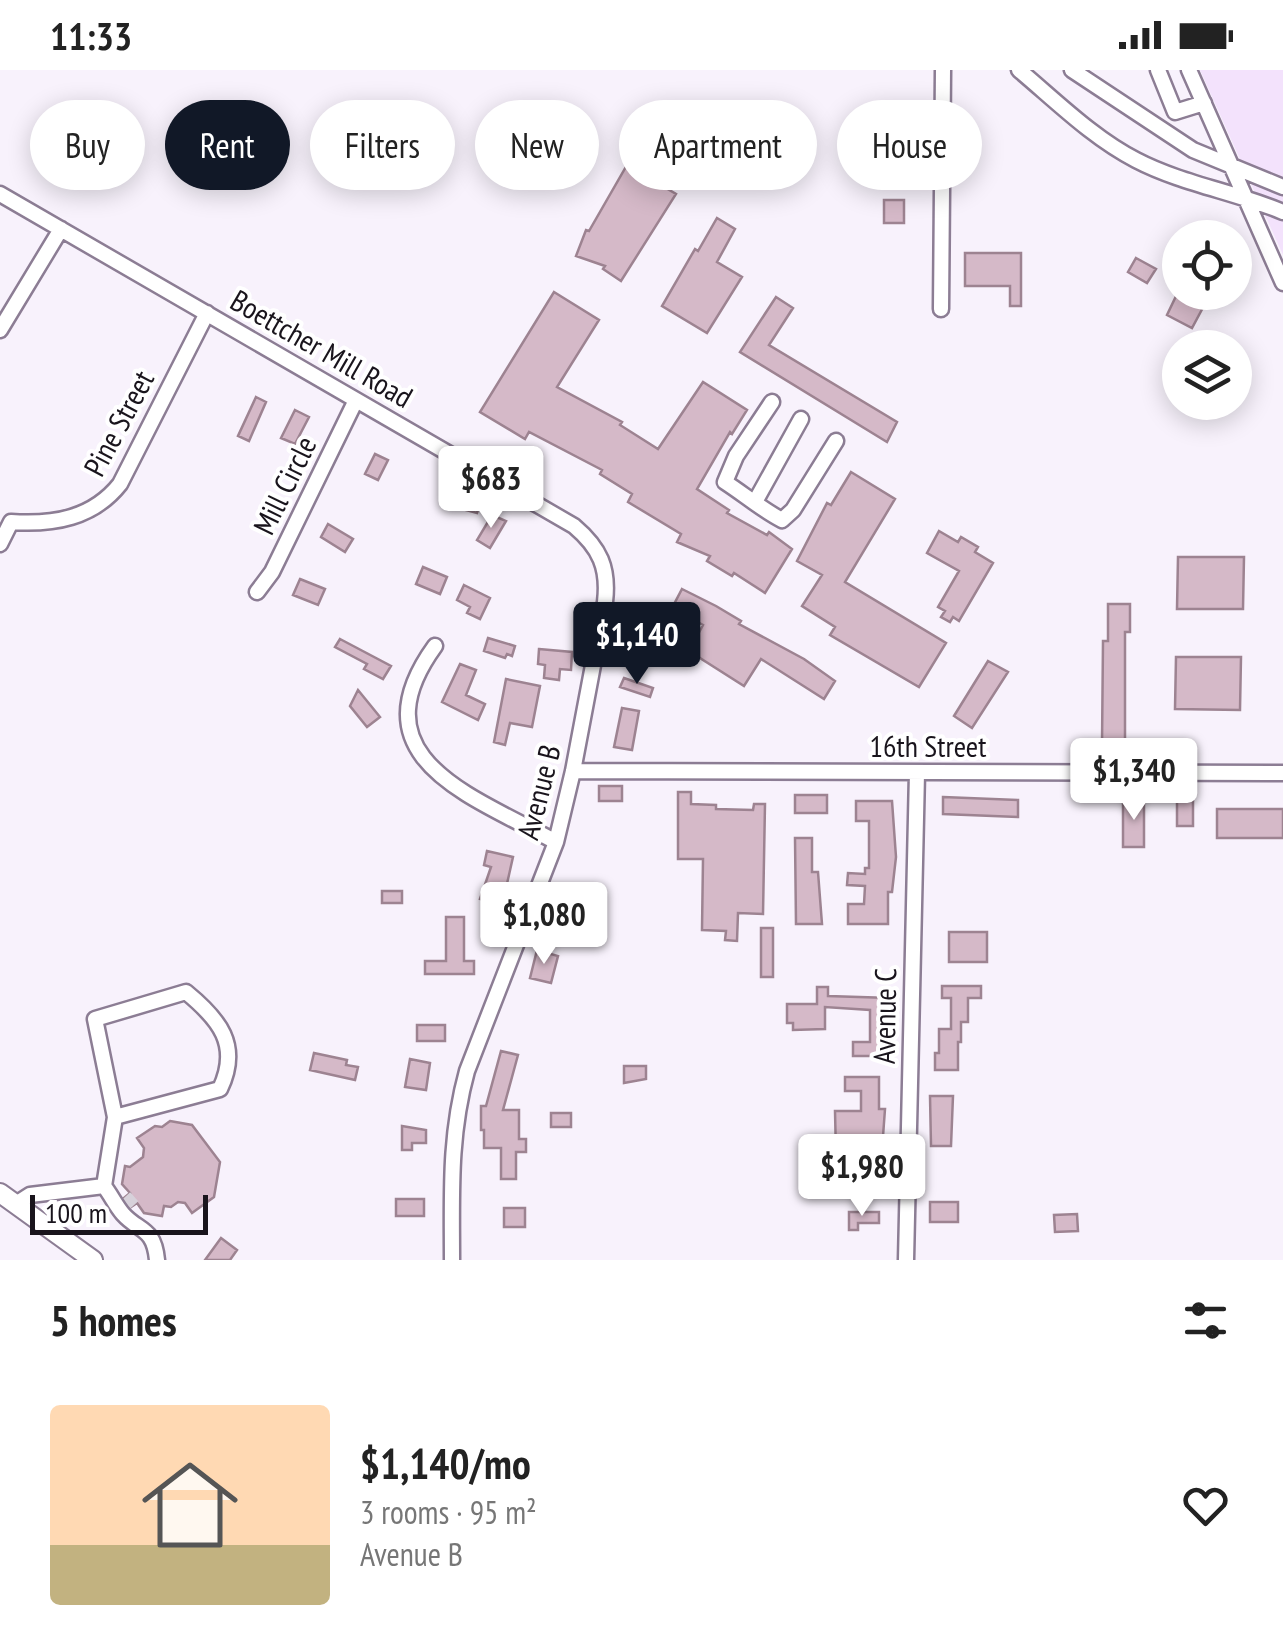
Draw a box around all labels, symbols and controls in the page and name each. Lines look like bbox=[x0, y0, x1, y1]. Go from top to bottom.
text: 11:33 bbox=[50, 11, 132, 60]
chip: Buy bbox=[30, 100, 145, 190]
chip: Rent bbox=[165, 100, 290, 190]
chip: Filters bbox=[310, 100, 455, 190]
chip: New bbox=[475, 100, 599, 190]
chip: Apartment bbox=[619, 100, 817, 190]
chip: House bbox=[837, 100, 982, 190]
map controls bbox=[1162, 220, 1252, 420]
button: locate bbox=[1162, 220, 1252, 310]
street label: Boettcher Mill Road bbox=[224, 280, 420, 416]
button: layers bbox=[1162, 330, 1252, 420]
street label: Pine Street bbox=[74, 363, 162, 483]
street label: Mill Circle bbox=[244, 429, 324, 541]
pin: $683 bbox=[432, 446, 550, 531]
text: $683 bbox=[460, 457, 522, 499]
pin: $1,140 bbox=[556, 602, 718, 687]
text: $1,140 bbox=[595, 613, 679, 655]
street label: 16th Street bbox=[870, 726, 987, 765]
pin: $1,340 bbox=[1053, 738, 1215, 823]
street label: Avenue B bbox=[507, 741, 569, 843]
text: $1,340 bbox=[1092, 749, 1176, 791]
pin: $1,080 bbox=[463, 882, 625, 967]
text: $1,080 bbox=[502, 893, 586, 935]
street label: Avenue C bbox=[864, 968, 904, 1064]
pin: $1,980 bbox=[781, 1134, 943, 1219]
text: $1,980 bbox=[820, 1145, 904, 1187]
scale bar bbox=[30, 1190, 208, 1234]
text: 100 m bbox=[45, 1194, 107, 1231]
text: 5 homes bbox=[50, 1293, 177, 1348]
icon: filters bbox=[1178, 1293, 1233, 1348]
text: $1,140/mo bbox=[360, 1436, 531, 1491]
icon: home bbox=[130, 1445, 250, 1565]
icon: heart bbox=[1178, 1478, 1233, 1533]
text: 3 rooms · 95 m² bbox=[360, 1491, 537, 1533]
text: Avenue B bbox=[360, 1533, 463, 1575]

